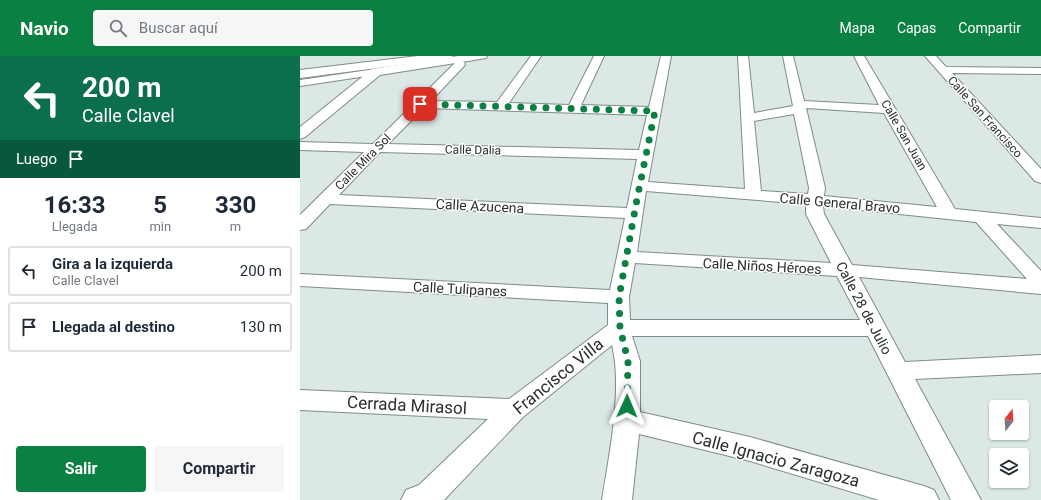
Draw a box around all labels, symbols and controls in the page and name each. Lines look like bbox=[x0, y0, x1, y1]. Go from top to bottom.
search box bbox=[93, 10, 373, 46]
text: Navio bbox=[20, 17, 69, 40]
icon: search bbox=[107, 17, 129, 39]
text: Buscar aquí bbox=[139, 19, 218, 37]
text: Mapa bbox=[840, 20, 875, 36]
text: Capas bbox=[897, 20, 936, 36]
text: Compartir bbox=[958, 20, 1021, 36]
text: 200 m bbox=[82, 71, 161, 104]
icon: left bbox=[16, 72, 68, 124]
street label: Calle San Francisco bbox=[945, 73, 1025, 161]
pin bbox=[403, 87, 437, 121]
icon: arrive bbox=[409, 93, 431, 115]
street label: Calle San Juan bbox=[878, 97, 930, 173]
text: Calle Clavel bbox=[82, 105, 175, 126]
street label: Calle Mira Sol bbox=[332, 131, 394, 193]
street label: Calle Dalia bbox=[445, 143, 501, 157]
icon: arrive bbox=[65, 148, 87, 170]
text: Luego bbox=[16, 150, 57, 168]
street label: Calle General Bravo bbox=[779, 190, 901, 216]
text: 16:33 bbox=[44, 191, 106, 219]
text: 5 bbox=[153, 191, 167, 219]
text: 330 bbox=[215, 191, 256, 219]
street label: Calle Azucena bbox=[435, 196, 525, 216]
text: Llegada bbox=[52, 219, 98, 234]
text: min bbox=[149, 219, 171, 234]
text: m bbox=[230, 219, 241, 234]
text: Gira a la izquierda bbox=[52, 255, 173, 273]
street label: Calle Niños Héroes bbox=[702, 255, 822, 277]
street label: Calle 28 de Julio bbox=[833, 259, 895, 357]
icon: left bbox=[18, 260, 40, 282]
text: 200 m bbox=[240, 262, 282, 280]
text: Calle Clavel bbox=[52, 273, 119, 288]
street label: Calle Tulipanes bbox=[413, 279, 507, 299]
icon: arrive bbox=[18, 316, 40, 338]
text: Llegada al destino bbox=[52, 318, 175, 336]
text: 130 m bbox=[240, 318, 282, 336]
street label: Francisco Villa bbox=[509, 334, 607, 418]
position arrow bbox=[606, 385, 648, 427]
street label: Cerrada Mirasol bbox=[347, 392, 467, 418]
north arrow bbox=[989, 400, 1029, 440]
map controls bbox=[989, 400, 1029, 488]
street label: Calle Ignacio Zaragoza bbox=[690, 427, 862, 491]
button: Salir bbox=[16, 446, 146, 492]
button: Compartir bbox=[154, 446, 284, 492]
button: layers bbox=[989, 448, 1029, 488]

